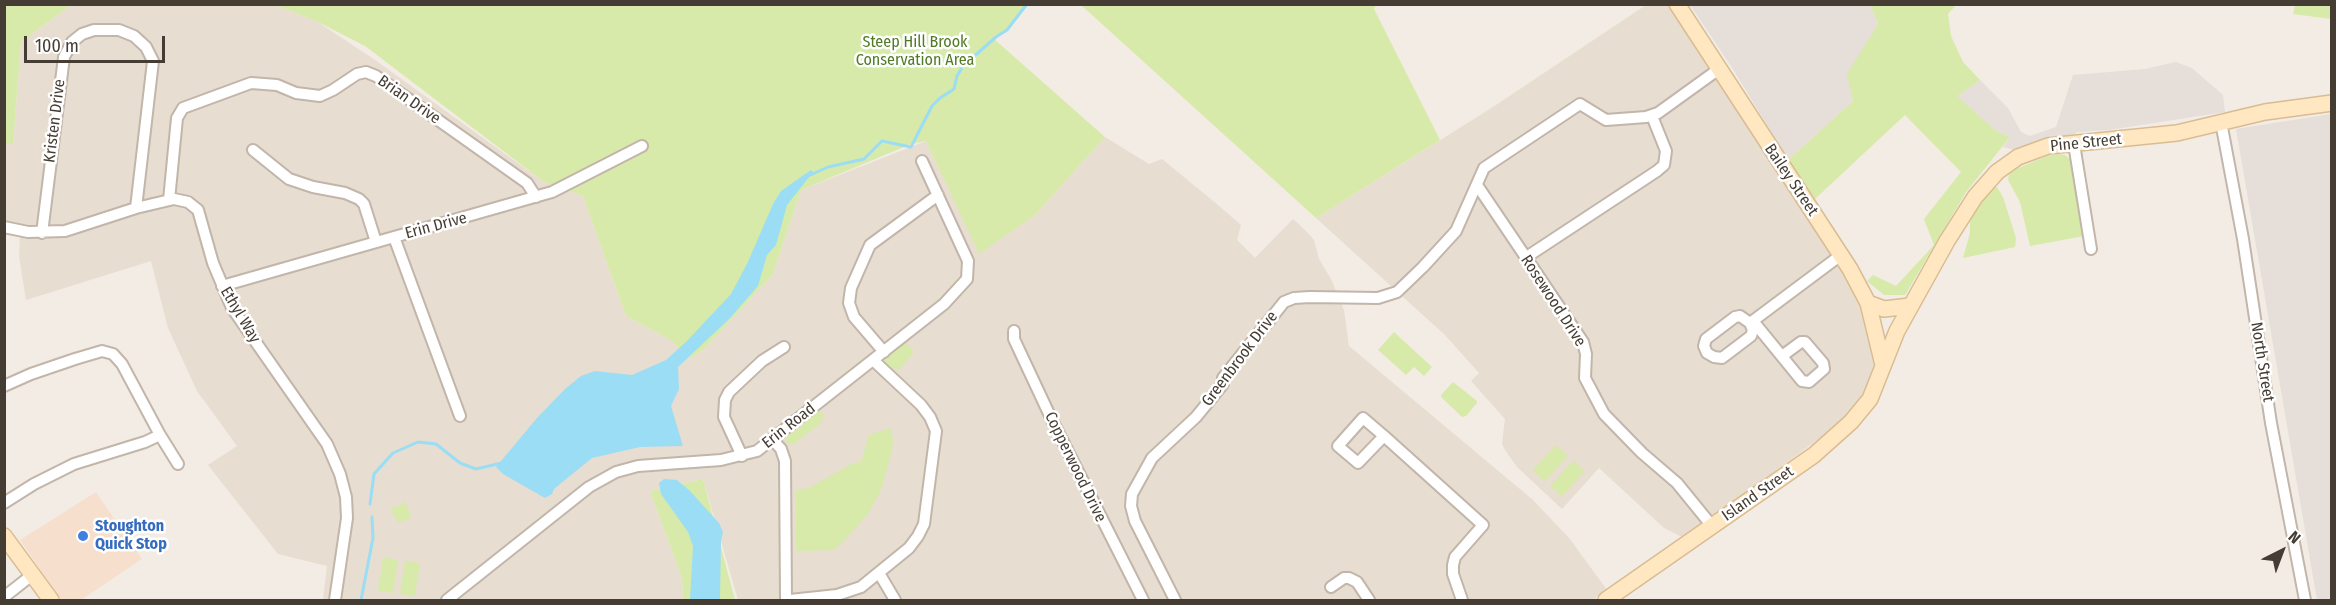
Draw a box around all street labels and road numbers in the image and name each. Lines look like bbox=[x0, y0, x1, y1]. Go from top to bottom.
street label: Brian Drive bbox=[374, 71, 444, 129]
street label: Kristen Drive bbox=[40, 78, 70, 164]
street label: Pine Street bbox=[2049, 130, 2123, 156]
street label: Bailey Street bbox=[1760, 140, 1822, 220]
street label: Erin Drive bbox=[403, 209, 469, 243]
street label: Rosewood Drive bbox=[1516, 252, 1590, 350]
street label: Ethyl Way bbox=[216, 283, 264, 347]
street label: Greenbrook Drive bbox=[1198, 308, 1282, 410]
street label: North Street bbox=[2246, 321, 2278, 403]
street label: Erin Road bbox=[759, 399, 819, 453]
street label: Copperwood Drive bbox=[1040, 409, 1110, 525]
street label: Island Street bbox=[1718, 462, 1798, 526]

